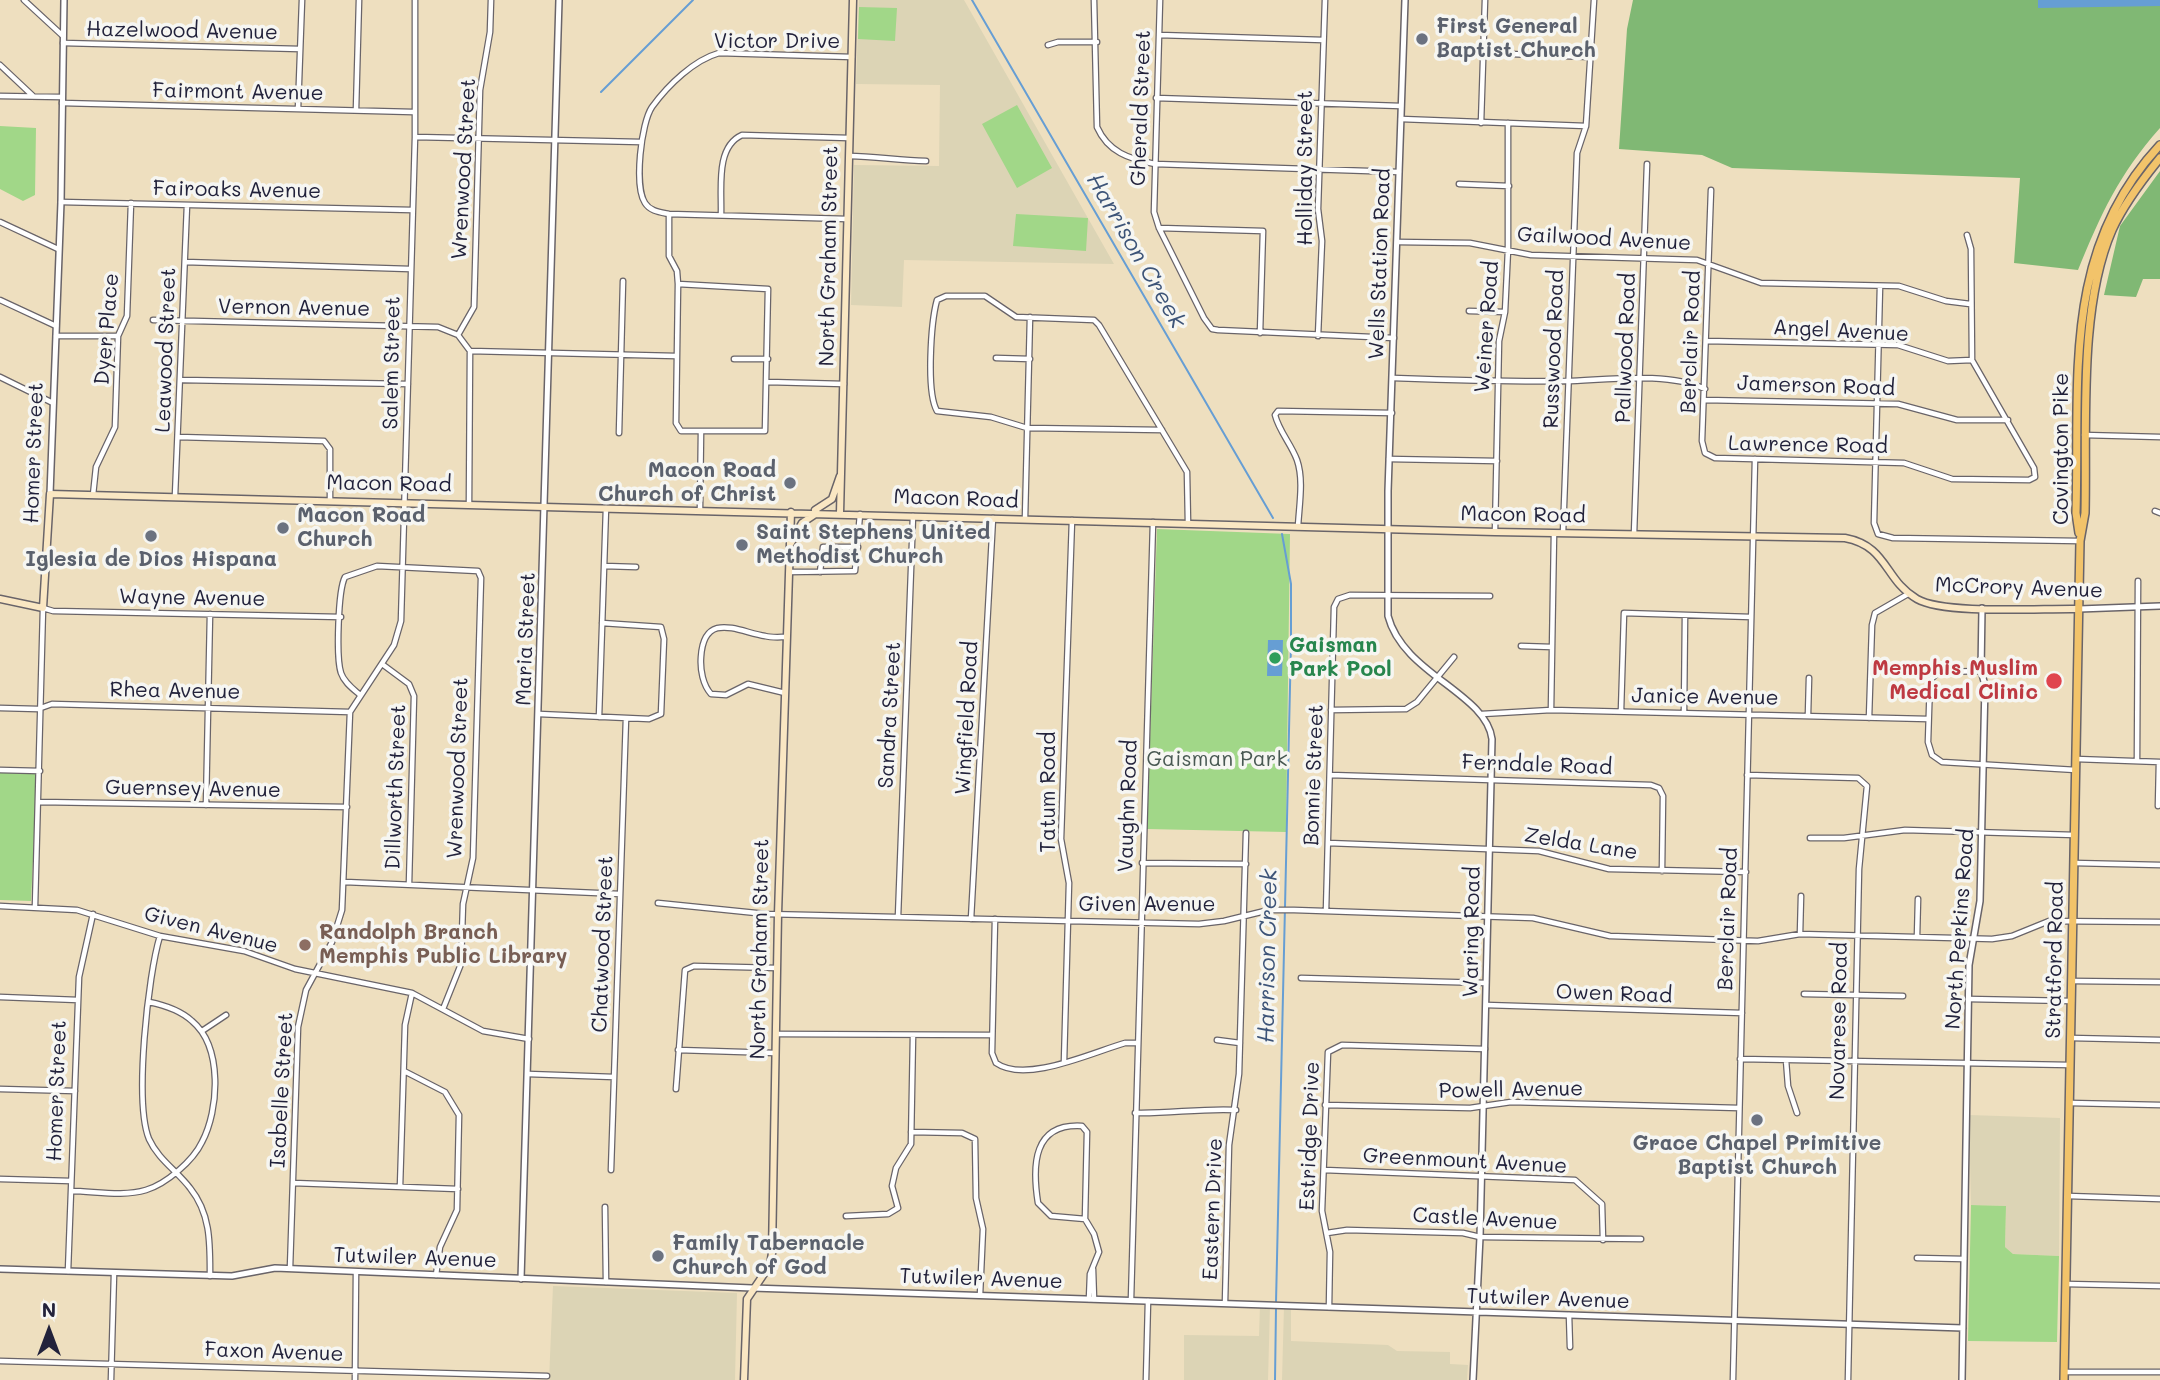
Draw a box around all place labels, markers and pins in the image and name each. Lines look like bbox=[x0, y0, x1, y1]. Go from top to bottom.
place label: First General Baptist Church bbox=[1436, 14, 1596, 64]
marker: First General Baptist Church bbox=[1414, 31, 1430, 47]
place label: Macon Road Church of Christ bbox=[598, 458, 776, 508]
marker: Macon Road Church of Christ bbox=[782, 475, 798, 491]
place label: Macon Road Church bbox=[297, 503, 425, 553]
marker: Macon Road Church bbox=[275, 520, 291, 536]
place label: Saint Stephens United Methodist Church bbox=[756, 520, 990, 570]
marker: Iglesia de Dios Hispana bbox=[143, 528, 159, 544]
marker: Saint Stephens United Methodist Church bbox=[734, 537, 750, 553]
place label: Iglesia de Dios Hispana bbox=[25, 547, 277, 573]
place label: Gaisman Park Pool bbox=[1289, 633, 1392, 683]
marker: Gaisman Park Pool bbox=[1267, 650, 1283, 666]
place label: Memphis Muslim Medical Clinic bbox=[1872, 656, 2038, 706]
marker: Memphis Muslim Medical Clinic bbox=[2044, 671, 2064, 691]
place label: Randolph Branch Memphis Public Library bbox=[319, 920, 567, 970]
marker: Randolph Branch Memphis Public Library bbox=[297, 937, 313, 953]
marker: Grace Chapel Primitive Baptist Church bbox=[1749, 1112, 1765, 1128]
place label: Grace Chapel Primitive Baptist Church bbox=[1633, 1131, 1881, 1181]
place label: Family Tabernacle Church of God bbox=[672, 1231, 865, 1281]
marker: Family Tabernacle Church of God bbox=[650, 1248, 666, 1264]

